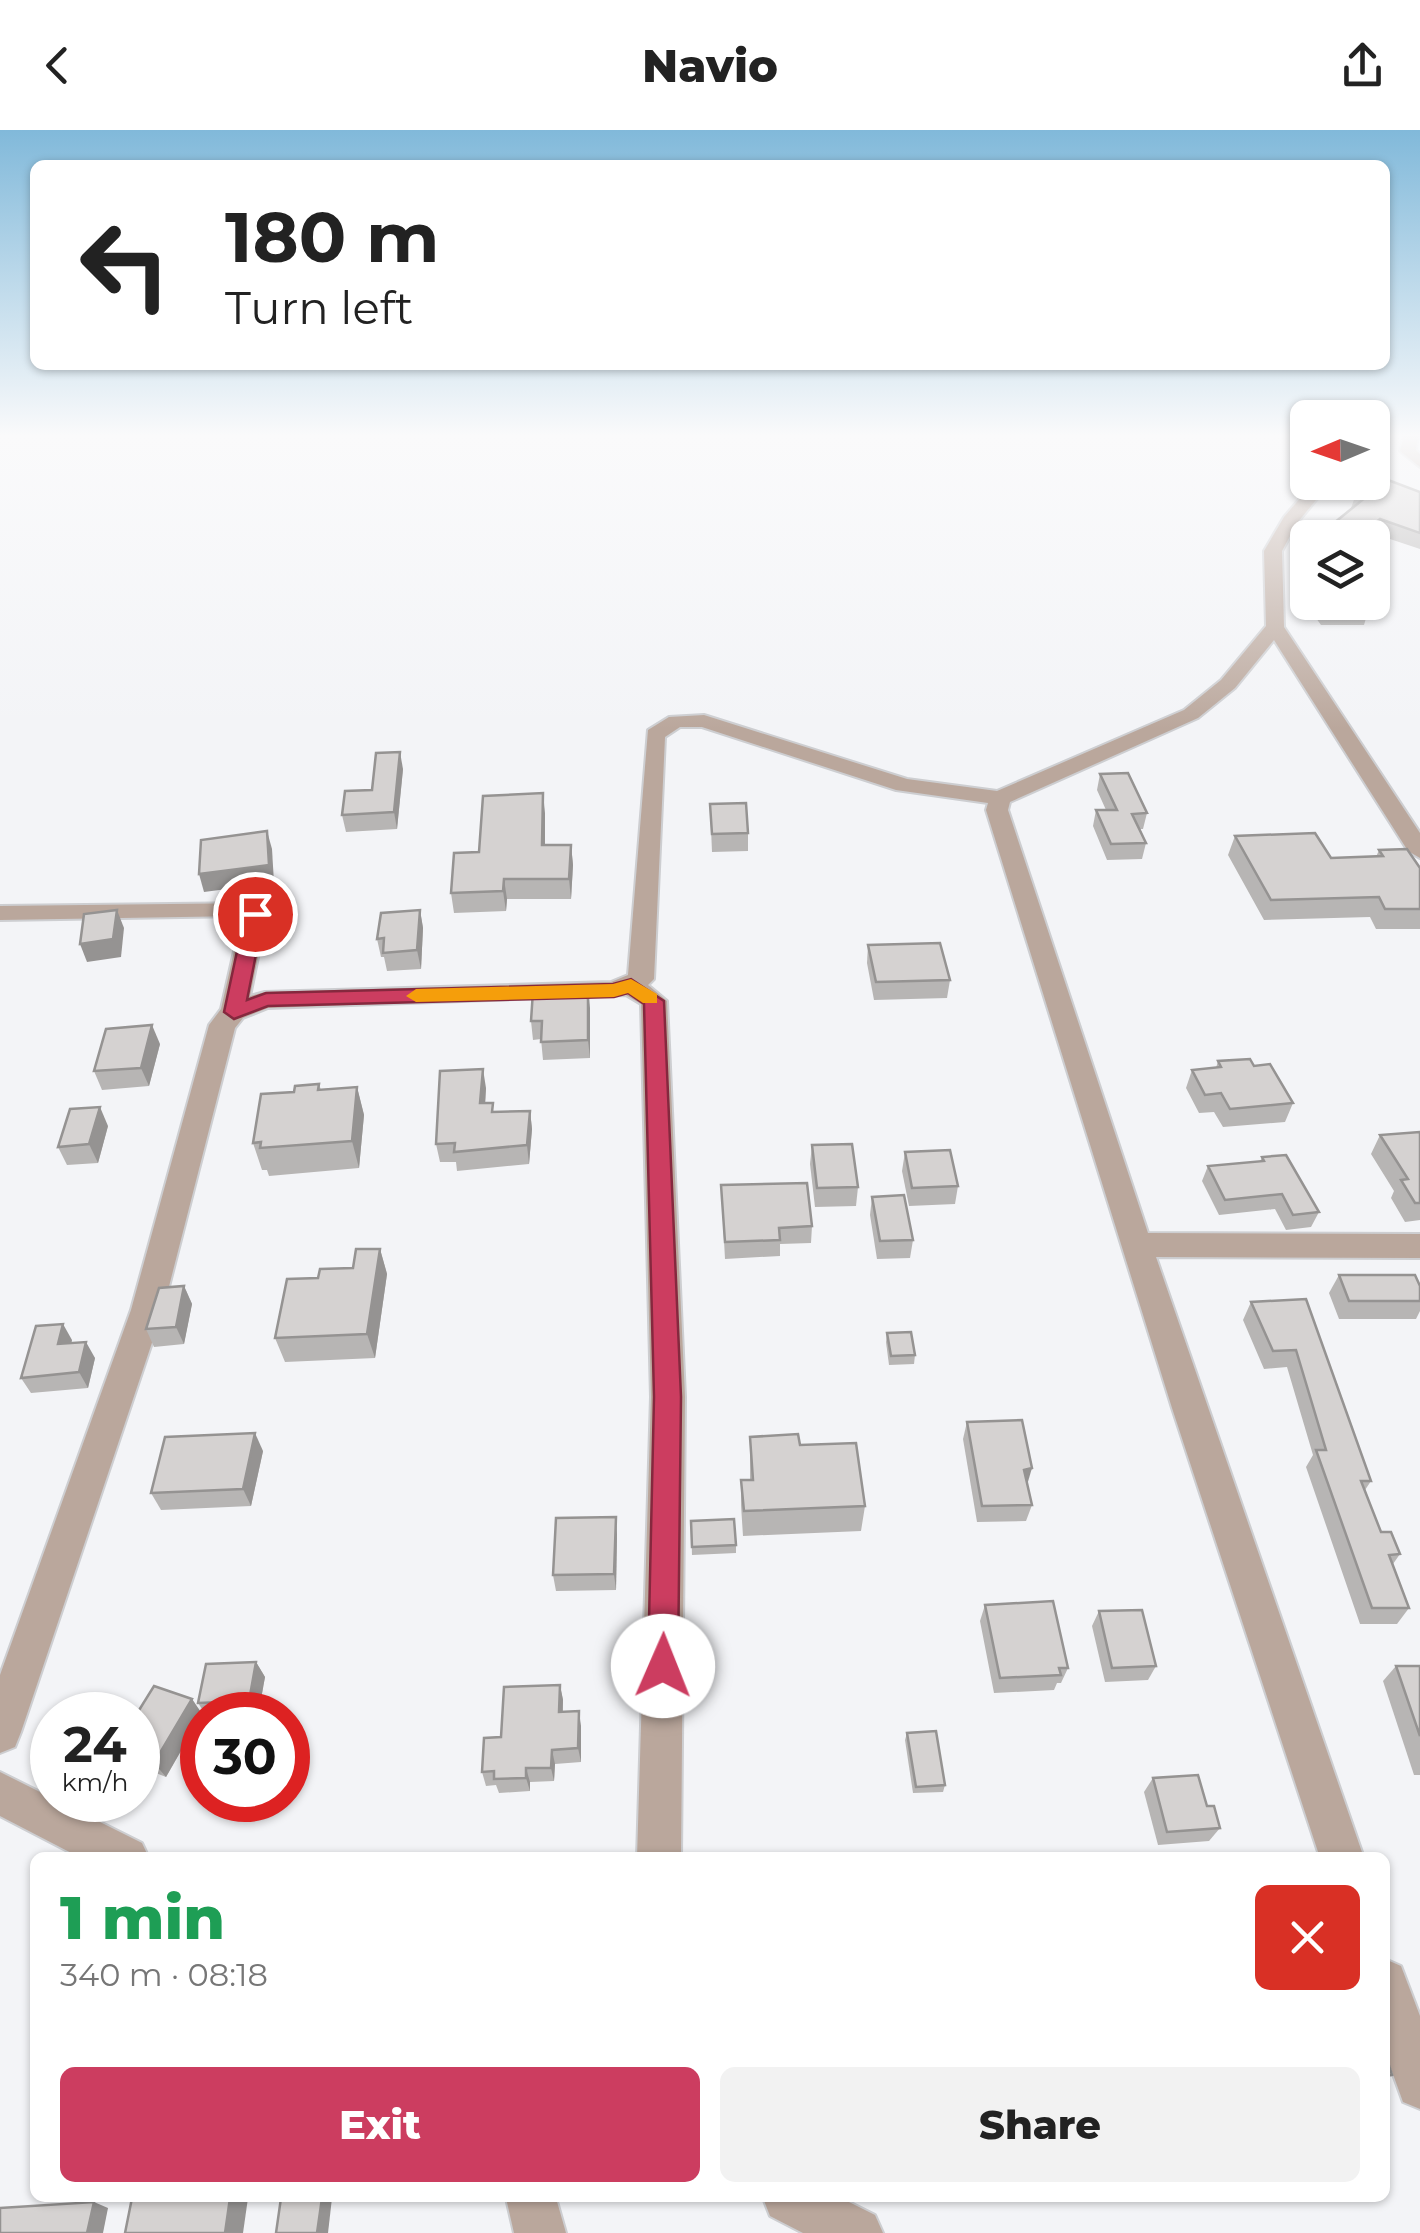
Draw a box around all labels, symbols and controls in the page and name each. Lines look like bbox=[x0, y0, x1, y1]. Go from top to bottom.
icon: back bbox=[30, 38, 85, 93]
text: Navio bbox=[642, 38, 778, 93]
icon: share bbox=[1335, 38, 1390, 93]
text: 180 m bbox=[225, 194, 439, 280]
icon: left bbox=[60, 200, 190, 330]
text: Turn left bbox=[225, 280, 413, 335]
north arrow bbox=[1290, 400, 1390, 500]
map controls bbox=[1290, 400, 1390, 620]
button: layers bbox=[1290, 520, 1390, 620]
pin bbox=[213, 872, 298, 957]
icon: arrive bbox=[228, 887, 283, 942]
position arrow bbox=[611, 1614, 715, 1718]
speed limit sign: 30 bbox=[180, 1692, 310, 1822]
text: 24 bbox=[63, 1714, 127, 1775]
text: km/h bbox=[62, 1767, 128, 1797]
text: 1 min bbox=[60, 1881, 225, 1954]
button: close bbox=[1255, 1885, 1360, 1990]
text: 340 m · 08:18 bbox=[60, 1955, 268, 1994]
button: Exit bbox=[60, 2067, 700, 2182]
button: Share bbox=[720, 2067, 1360, 2182]

